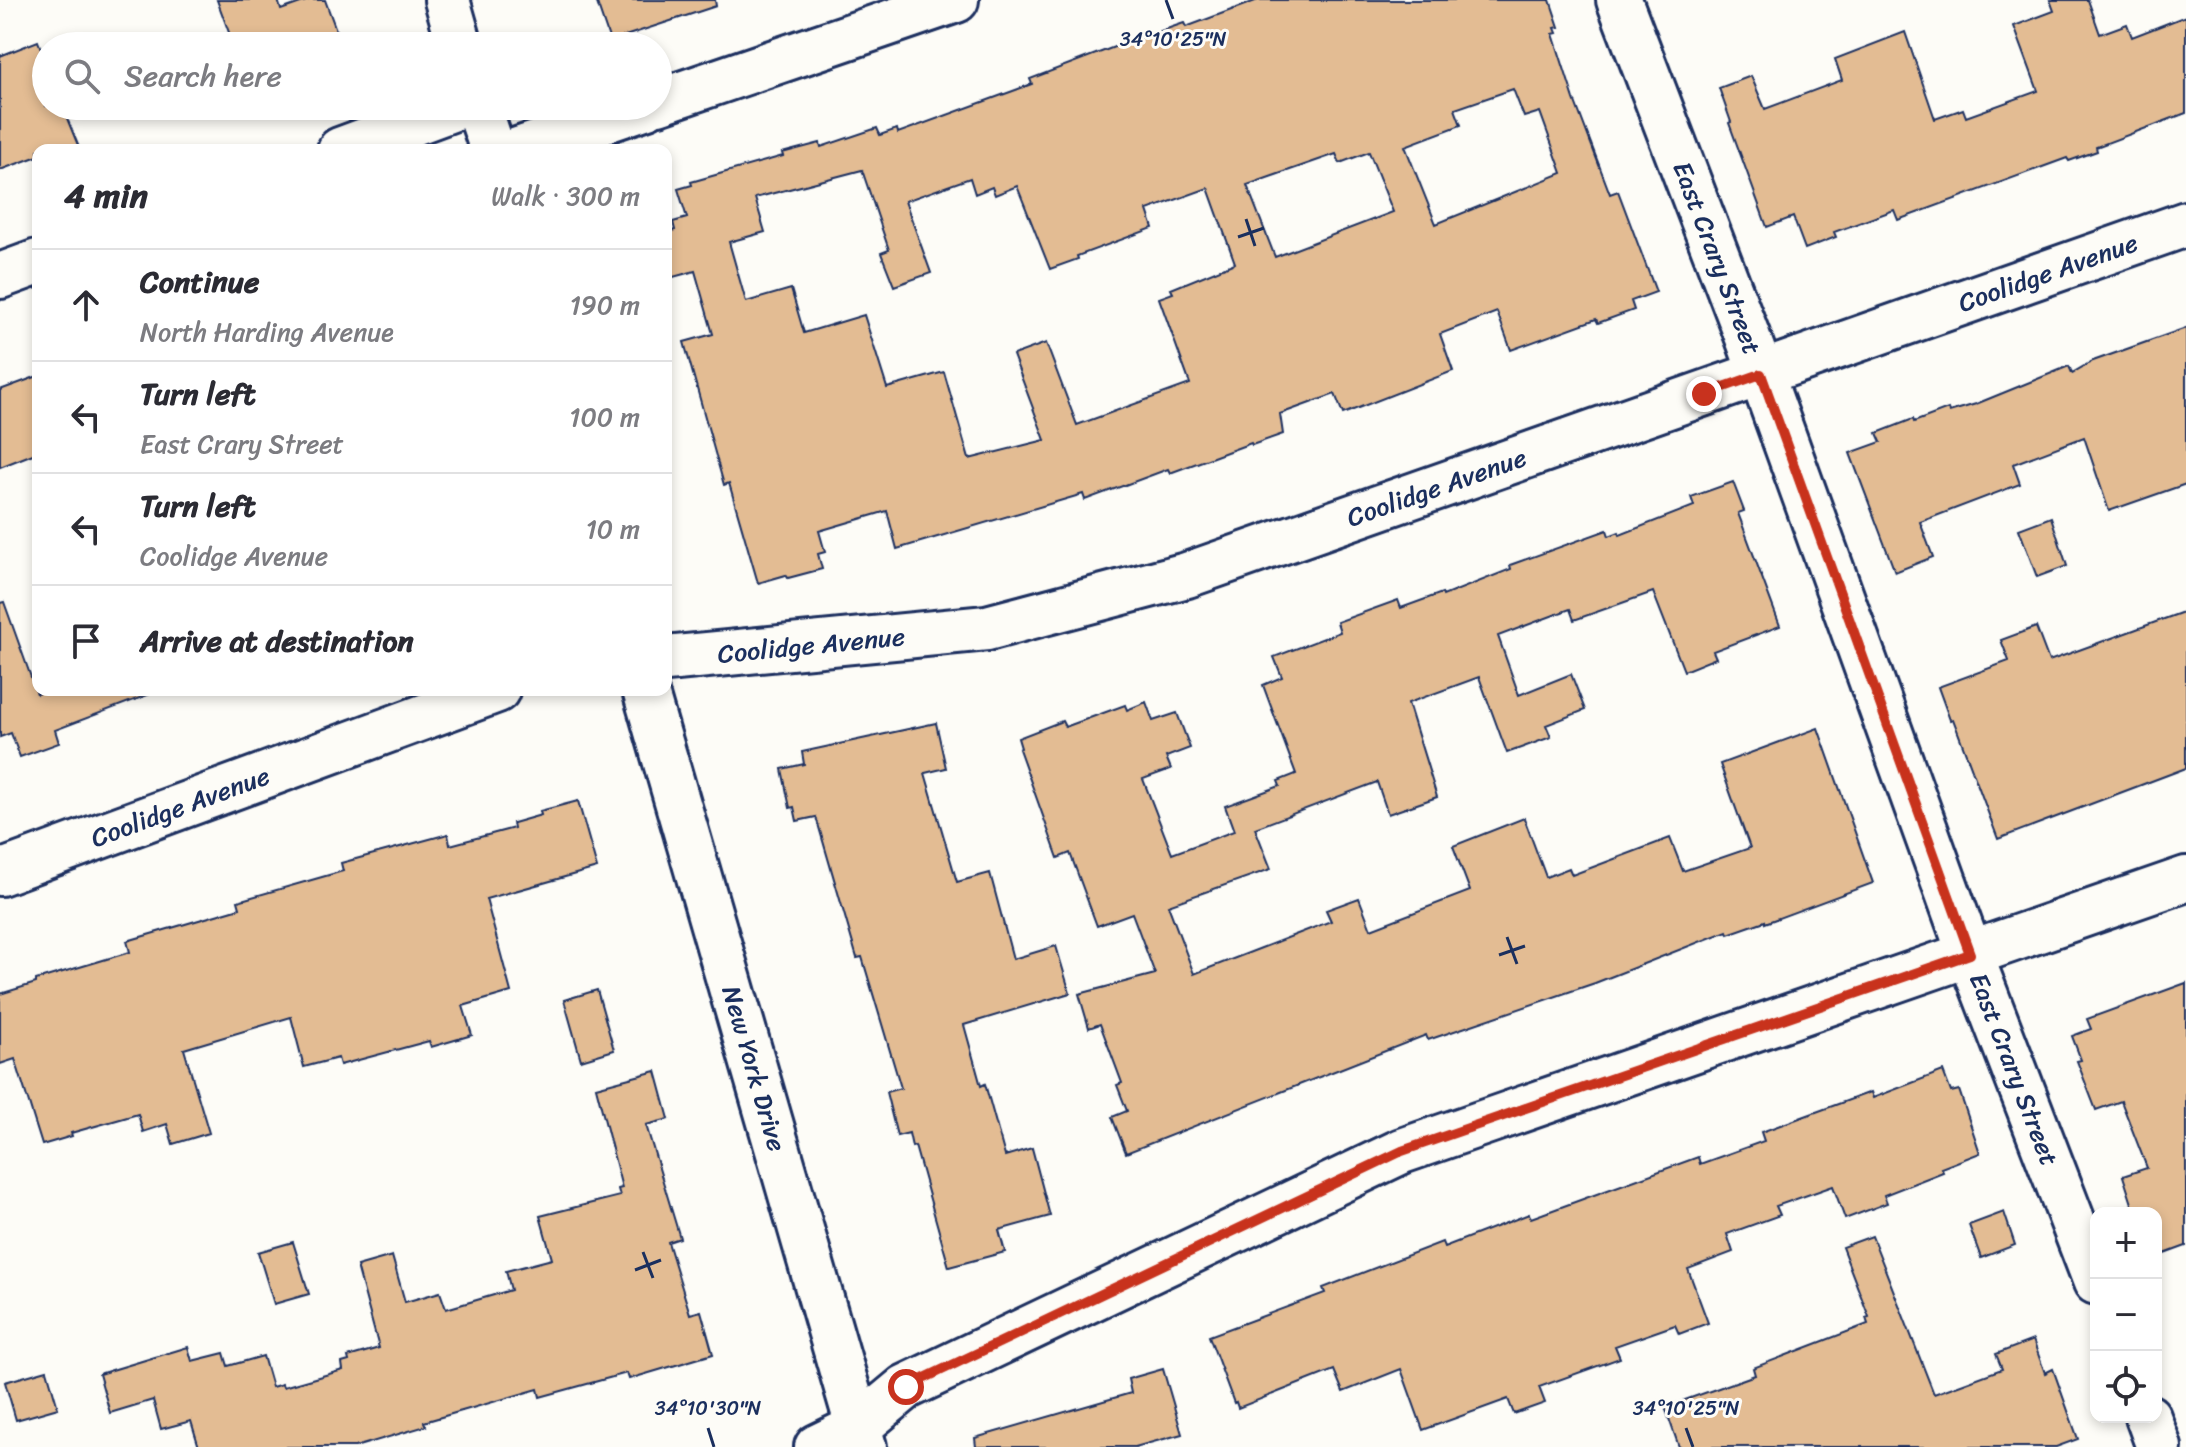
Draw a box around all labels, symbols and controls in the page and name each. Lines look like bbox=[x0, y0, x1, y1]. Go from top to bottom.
text: 34°10'25"N bbox=[1120, 22, 1226, 57]
search box bbox=[32, 32, 672, 120]
text: Search here bbox=[124, 49, 282, 103]
icon: search bbox=[60, 54, 104, 98]
street label: East Crary Street bbox=[1660, 154, 1775, 361]
text: 4 min bbox=[64, 166, 148, 226]
text: Walk · 300 m bbox=[491, 173, 640, 219]
street label: Coolidge Avenue bbox=[1952, 220, 2144, 325]
text: Continue bbox=[140, 255, 259, 309]
text: 190 m bbox=[570, 282, 640, 328]
icon: ahead bbox=[64, 283, 108, 327]
text: North Harding Avenue bbox=[140, 309, 394, 355]
text: Turn left bbox=[140, 367, 256, 421]
route end bbox=[1686, 376, 1722, 412]
text: 100 m bbox=[569, 394, 640, 440]
icon: left bbox=[64, 395, 108, 439]
text: East Crary Street bbox=[140, 421, 344, 467]
street label: Coolidge Avenue bbox=[1340, 434, 1533, 540]
text: Turn left bbox=[140, 479, 256, 533]
text: 10 m bbox=[586, 506, 640, 552]
icon: left bbox=[64, 507, 108, 551]
text: Coolidge Avenue bbox=[140, 533, 328, 579]
street label: Coolidge Avenue bbox=[715, 613, 907, 677]
text: Arrive at destination bbox=[140, 614, 414, 668]
icon: arrive bbox=[64, 619, 108, 663]
street label: Coolidge Avenue bbox=[84, 753, 276, 861]
street label: East Crary Street bbox=[1956, 966, 2072, 1173]
street label: New York Drive bbox=[709, 980, 800, 1157]
map controls bbox=[2090, 1207, 2162, 1423]
button: + bbox=[2090, 1207, 2162, 1279]
button: − bbox=[2090, 1279, 2162, 1351]
button: locate bbox=[2090, 1351, 2162, 1423]
route start bbox=[888, 1369, 924, 1405]
text: 34°10'30"N bbox=[655, 1391, 761, 1426]
text: 34°10'25"N bbox=[1633, 1391, 1739, 1426]

